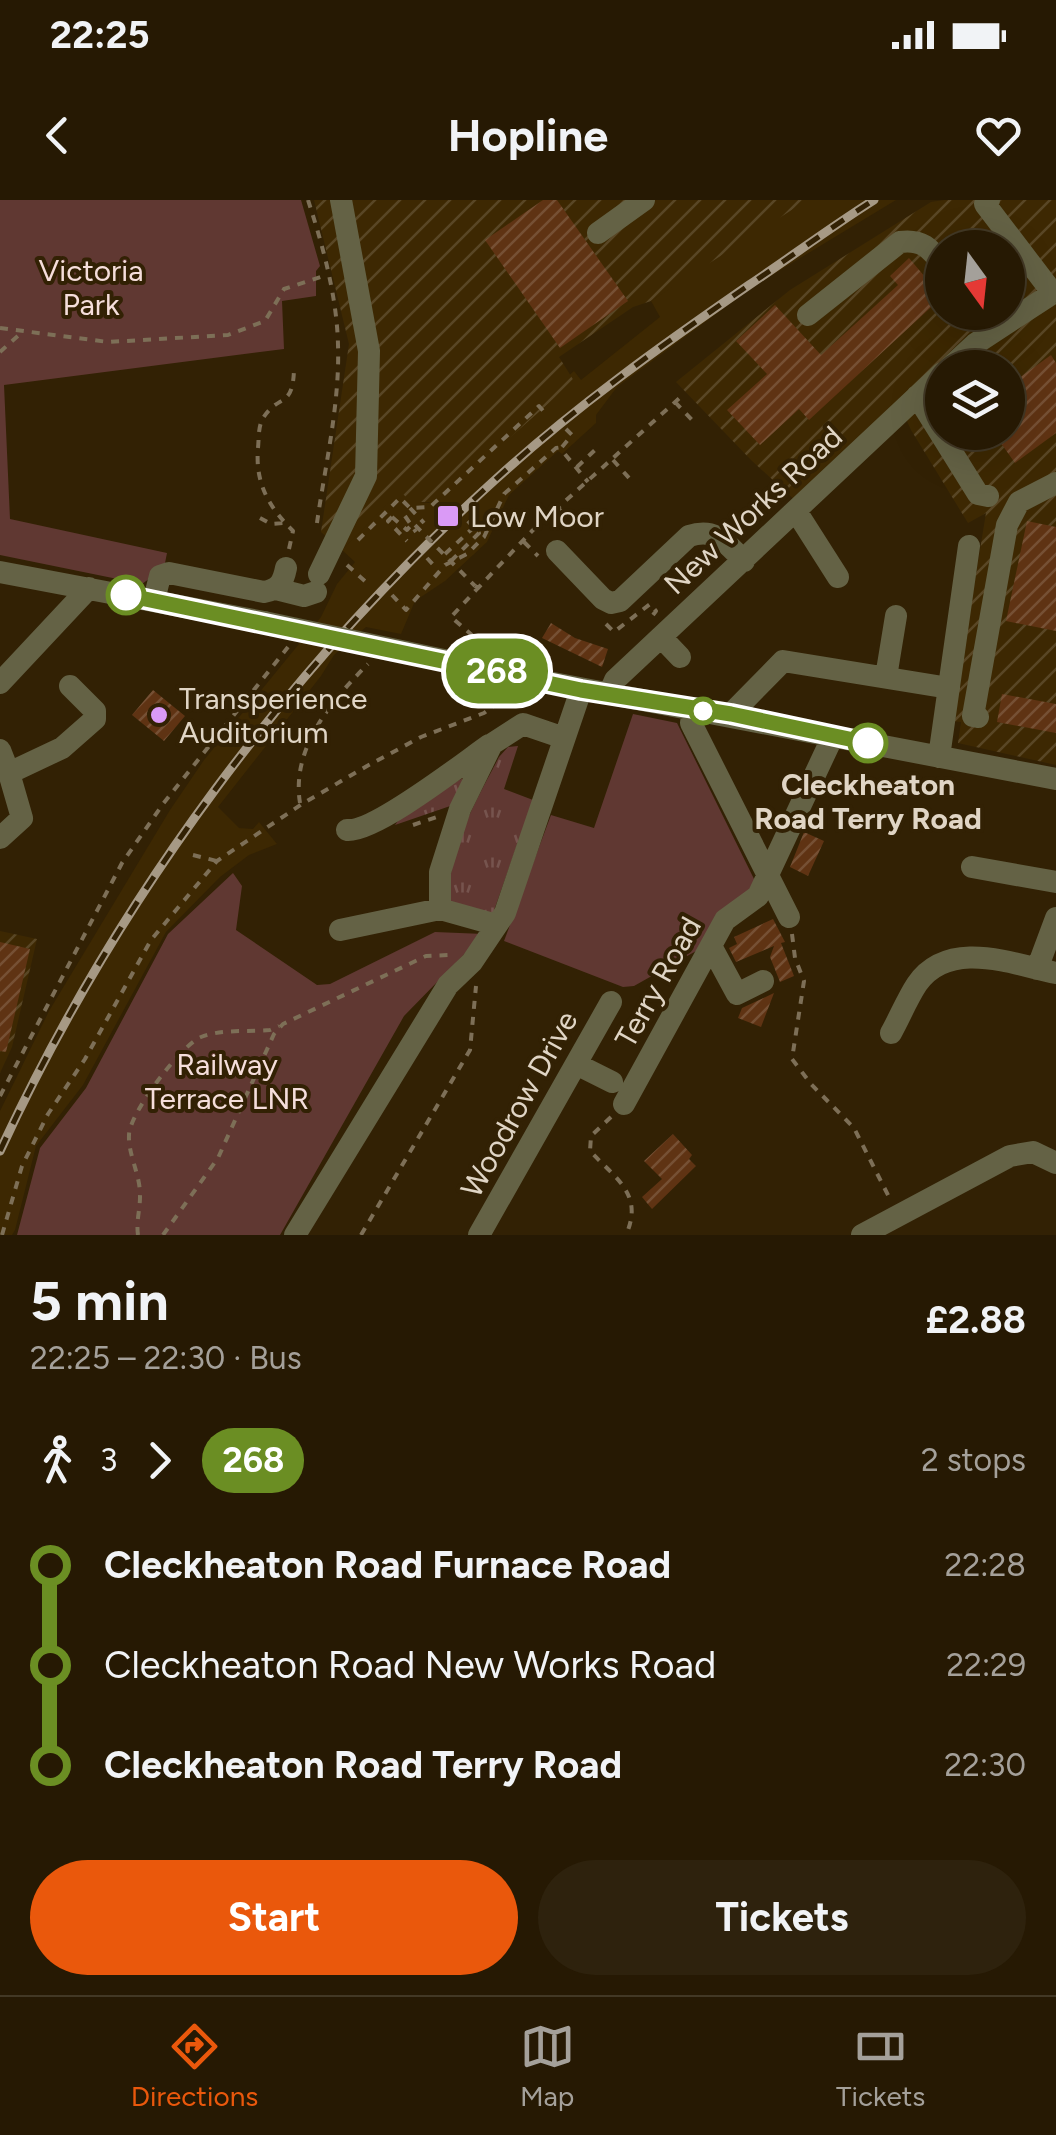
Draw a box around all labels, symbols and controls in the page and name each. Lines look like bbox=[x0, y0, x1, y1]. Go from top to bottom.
text: 22:25 bbox=[50, 12, 150, 58]
icon: back bbox=[30, 108, 85, 163]
text: Hopline bbox=[448, 108, 608, 162]
icon: heart bbox=[971, 108, 1026, 163]
north arrow bbox=[925, 230, 1025, 330]
map controls bbox=[925, 230, 1025, 450]
park label: Victoria Park bbox=[38, 252, 144, 323]
button: layers bbox=[925, 350, 1025, 450]
street label: New Works Road bbox=[656, 418, 850, 602]
place label: Low Moor bbox=[470, 498, 604, 535]
marker: Low Moor bbox=[435, 503, 461, 529]
unlabelled marker bbox=[107, 576, 145, 614]
line badge: 268 bbox=[440, 638, 554, 704]
text: 268 bbox=[466, 650, 528, 692]
place label: Transperience Auditorium bbox=[179, 680, 367, 751]
unlabelled marker bbox=[690, 698, 716, 724]
marker: Transperience Auditorium bbox=[148, 704, 170, 726]
marker: Cleckheaton Road Terry Road bbox=[849, 724, 887, 762]
place label: Cleckheaton Road Terry Road bbox=[754, 766, 982, 837]
street label: Terry Road bbox=[607, 910, 709, 1054]
street label: Woodrow Drive bbox=[453, 1004, 585, 1204]
park label: Railway Terrace LNR bbox=[145, 1046, 309, 1117]
text: 5 min bbox=[30, 1268, 169, 1334]
text: £2.88 bbox=[925, 1297, 1026, 1343]
text: 22:25 – 22:30 · Bus bbox=[30, 1339, 302, 1377]
icon: walk bbox=[30, 1433, 85, 1488]
icon: forward bbox=[132, 1433, 187, 1488]
text: 268 bbox=[222, 1439, 284, 1481]
text: 3 bbox=[100, 1441, 117, 1479]
text: 2 stops bbox=[921, 1441, 1026, 1479]
text: Cleckheaton Road Furnace Road bbox=[104, 1542, 671, 1588]
text: 22:28 bbox=[945, 1546, 1026, 1584]
text: Cleckheaton Road New Works Road bbox=[104, 1642, 716, 1688]
text: 22:29 bbox=[946, 1646, 1026, 1684]
text: Cleckheaton Road Terry Road bbox=[104, 1742, 622, 1788]
text: 22:30 bbox=[944, 1746, 1026, 1784]
button: Start bbox=[30, 1860, 518, 1975]
button: Tickets bbox=[538, 1860, 1026, 1975]
tab: Directions bbox=[131, 2019, 258, 2113]
tab: Map bbox=[520, 2019, 575, 2113]
tab: Tickets bbox=[836, 2019, 925, 2113]

